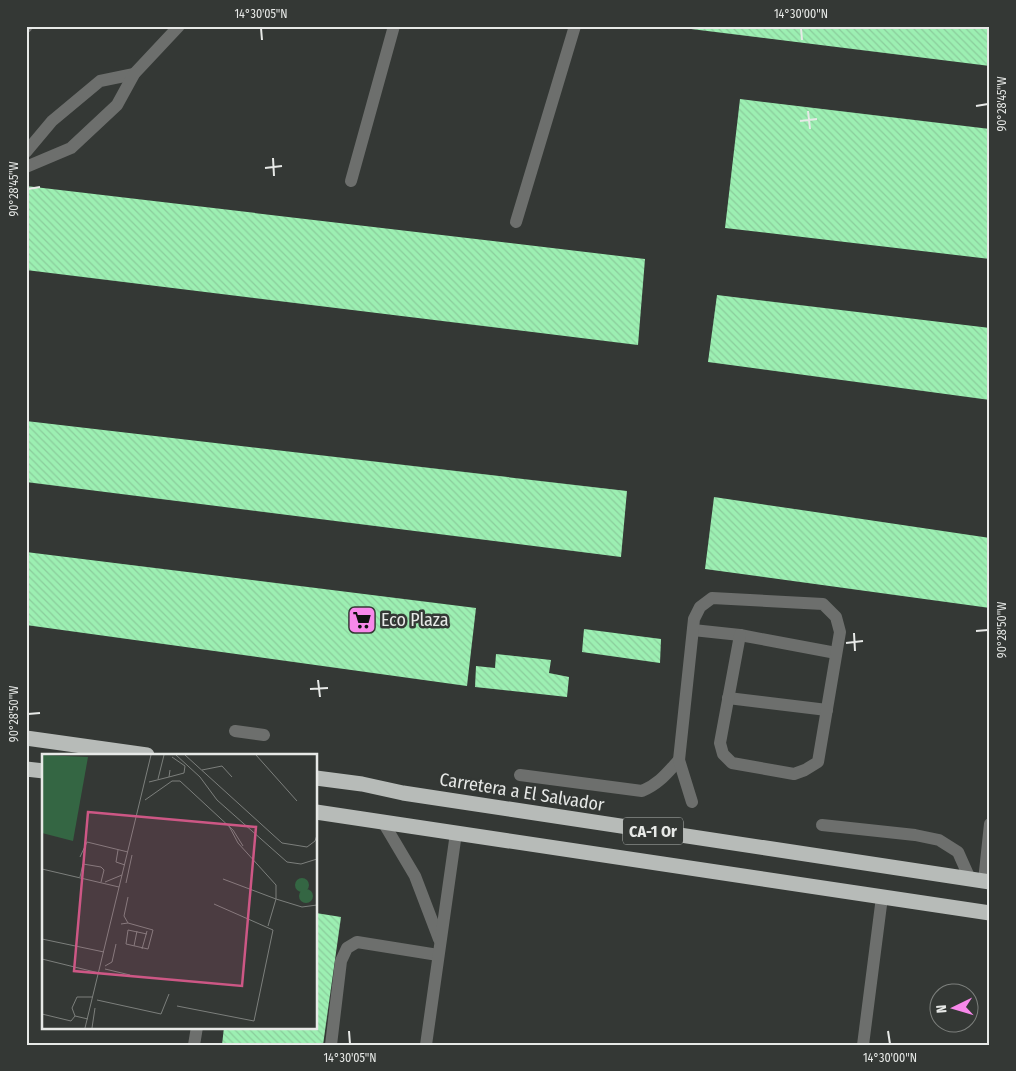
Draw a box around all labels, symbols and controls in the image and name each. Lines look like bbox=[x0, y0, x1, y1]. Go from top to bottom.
text: 14°30'05"N bbox=[234, 7, 288, 21]
text: 14°30'00"N bbox=[774, 7, 828, 21]
text: 90°28'45"W bbox=[995, 76, 1009, 132]
text: 90°28'45"W bbox=[7, 161, 21, 217]
text: 90°28'50"W bbox=[995, 602, 1009, 658]
supermarket icon: Eco Plaza bbox=[347, 605, 377, 635]
place label: Eco Plaza bbox=[381, 609, 449, 631]
text: 90°28'50"W bbox=[7, 686, 21, 742]
inset map bbox=[42, 754, 318, 1028]
street label: Carretera a El Salvador bbox=[438, 768, 607, 816]
road number: CA-1 Or bbox=[623, 818, 683, 844]
north arrow bbox=[928, 984, 978, 1034]
text: N bbox=[933, 1004, 950, 1014]
text: 14°30'05"N bbox=[323, 1051, 377, 1065]
text: 14°30'00"N bbox=[863, 1051, 917, 1065]

